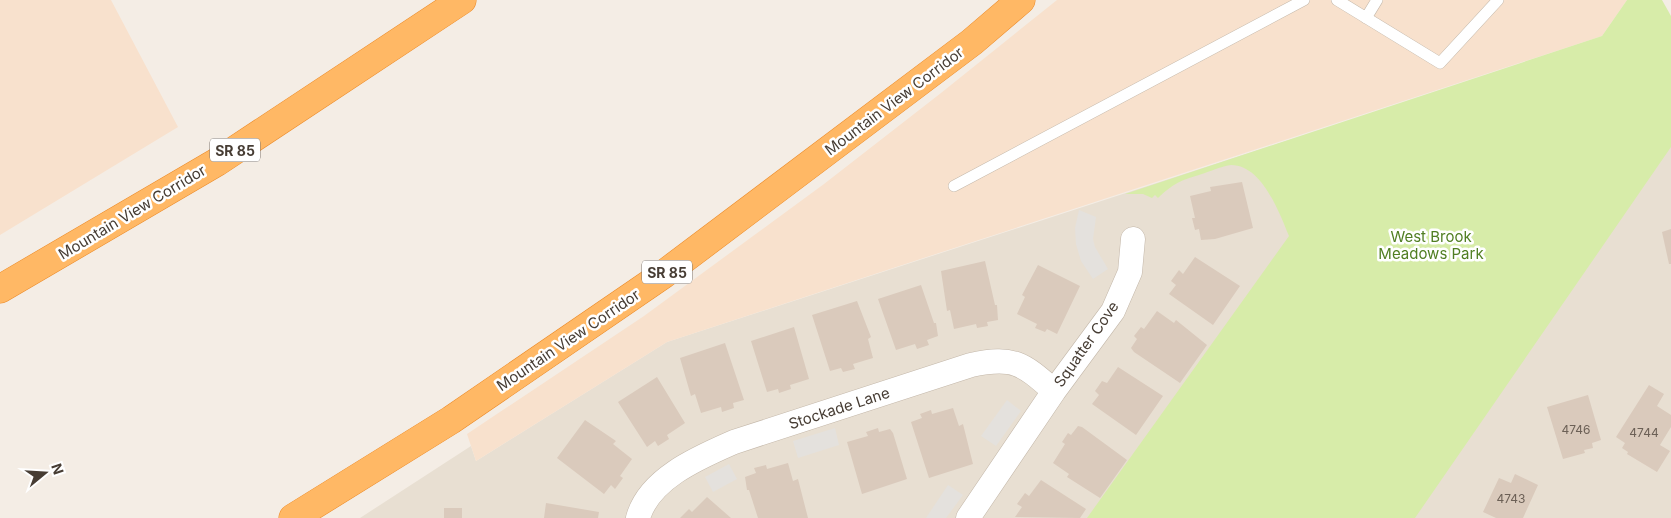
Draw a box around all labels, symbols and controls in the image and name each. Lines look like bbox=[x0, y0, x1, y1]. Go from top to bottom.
street label: Mountain View Corridor bbox=[821, 42, 967, 159]
road number: SR 85 bbox=[210, 138, 260, 162]
street label: Mountain View Corridor bbox=[55, 160, 209, 264]
park label: West Brook Meadows Park bbox=[1378, 227, 1484, 263]
road number: SR 85 bbox=[642, 260, 692, 284]
street label: Mountain View Corridor bbox=[493, 285, 643, 395]
street label: Squatter Cove bbox=[1049, 297, 1123, 391]
street label: Stockade Lane bbox=[786, 383, 892, 433]
house number: 4746 bbox=[1561, 422, 1591, 437]
house number: 4744 bbox=[1629, 425, 1659, 440]
north arrow bbox=[20, 448, 70, 498]
text: N bbox=[48, 461, 68, 477]
house number: 4743 bbox=[1496, 491, 1526, 506]

